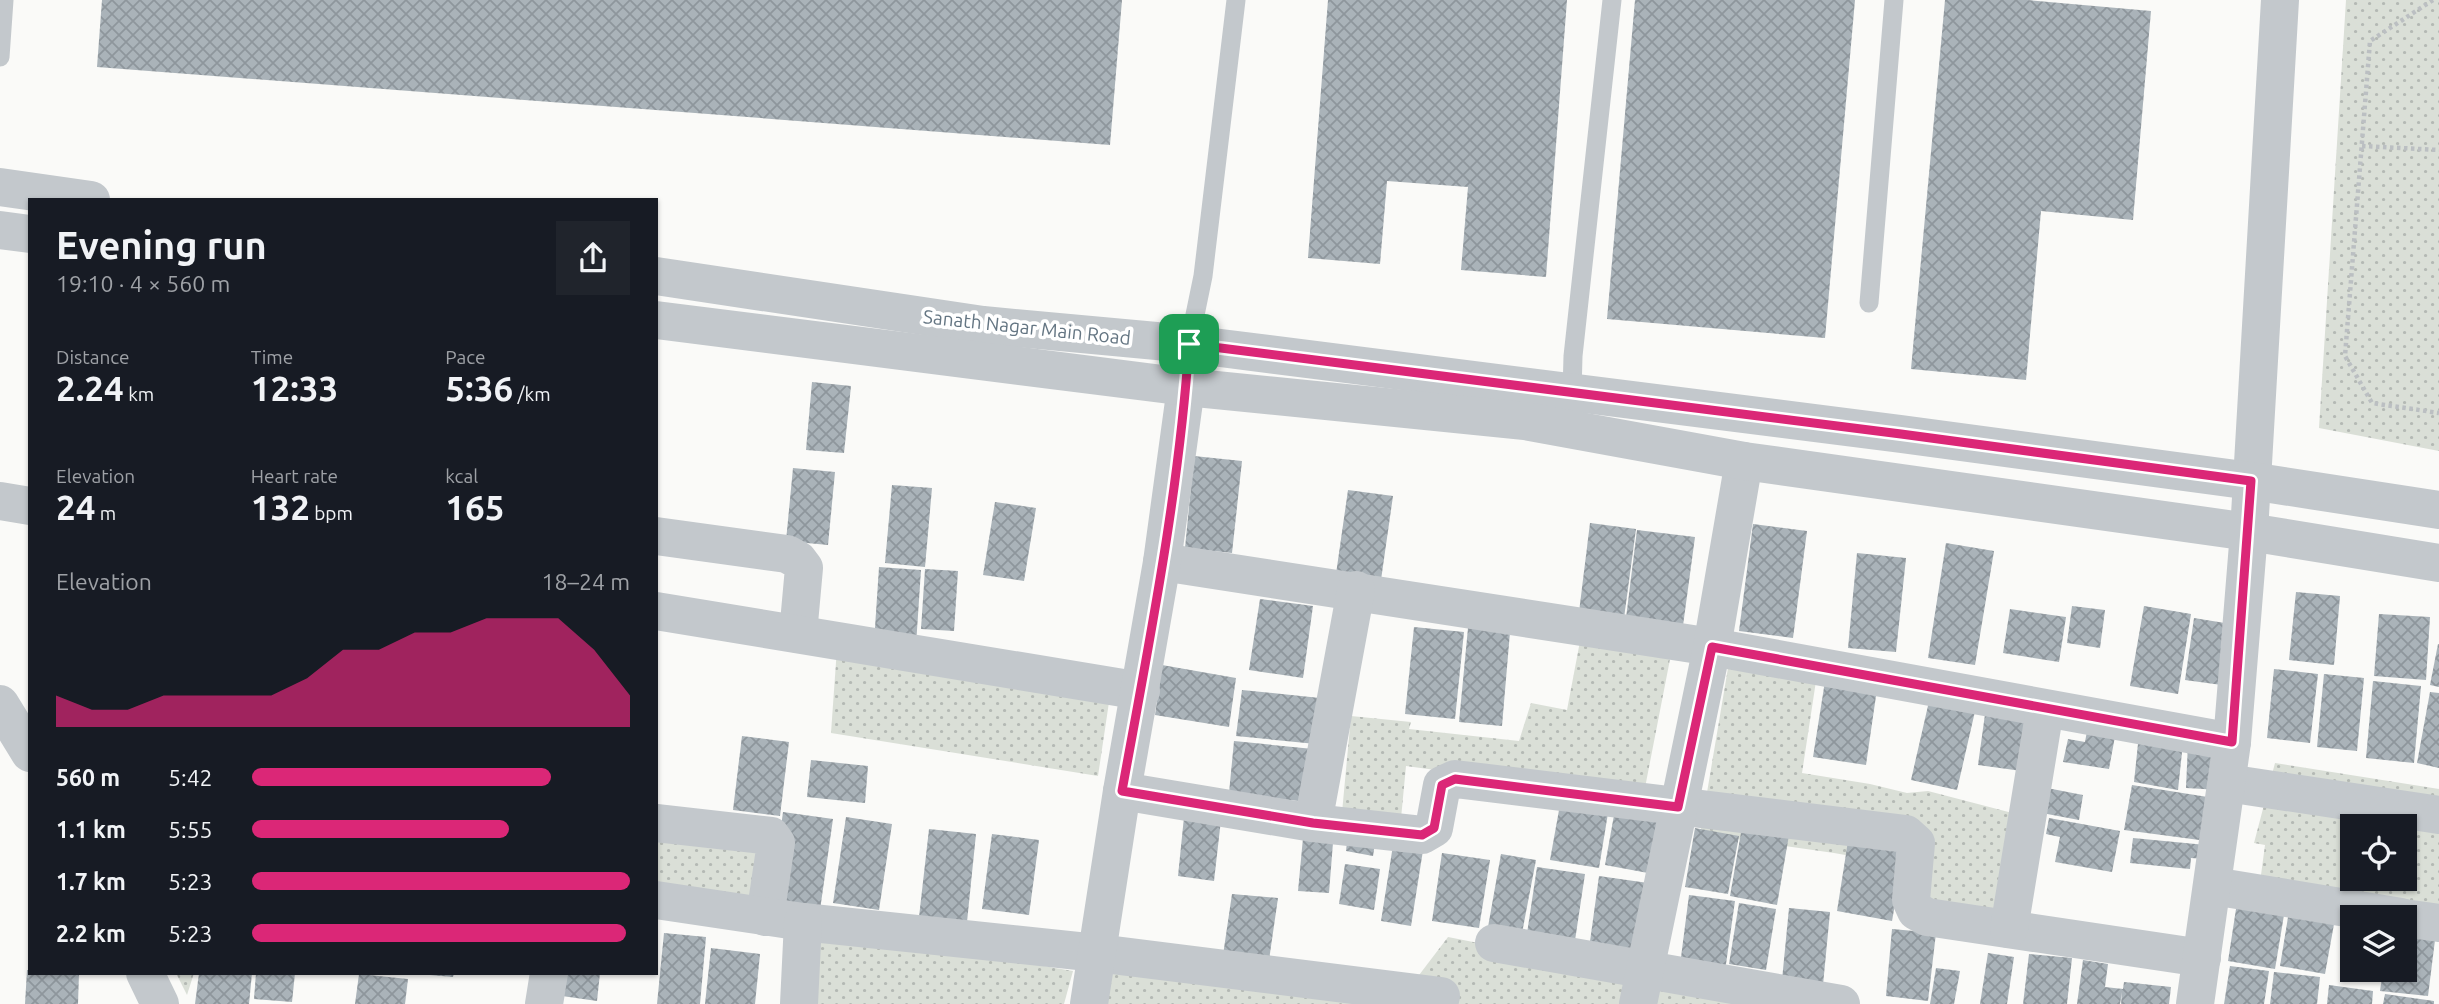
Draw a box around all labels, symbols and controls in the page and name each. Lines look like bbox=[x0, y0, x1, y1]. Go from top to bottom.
button: share bbox=[556, 221, 630, 295]
text: Evening run bbox=[56, 224, 267, 266]
text: 19:10 · 4 × 560 m bbox=[56, 271, 230, 296]
street label: Sanath Nagar Main Road bbox=[922, 305, 1132, 349]
pin bbox=[1159, 314, 1219, 374]
icon: arrive bbox=[1170, 325, 1208, 363]
text: Distance bbox=[56, 346, 130, 368]
text: Time bbox=[251, 346, 293, 368]
text: Pace bbox=[445, 346, 486, 368]
text: 2.24 bbox=[56, 368, 124, 408]
text: 12:33 bbox=[251, 368, 338, 408]
text: 5:36 bbox=[445, 368, 513, 408]
text: km bbox=[124, 383, 154, 405]
text: /km bbox=[513, 383, 551, 405]
text: Elevation bbox=[56, 465, 135, 487]
text: Heart rate bbox=[251, 465, 338, 487]
text: kcal bbox=[445, 465, 478, 487]
text: 24 bbox=[56, 487, 95, 527]
text: 132 bbox=[251, 487, 310, 527]
text: 165 bbox=[445, 487, 505, 527]
text: m bbox=[95, 502, 116, 524]
text: bpm bbox=[310, 502, 353, 524]
text: Elevation bbox=[56, 569, 152, 594]
text: 18–24 m bbox=[542, 569, 630, 594]
text: 560 m bbox=[56, 765, 120, 790]
text: 5:42 bbox=[168, 765, 213, 790]
map controls bbox=[2340, 814, 2417, 982]
button: locate bbox=[2340, 814, 2417, 891]
text: 1.1 km bbox=[56, 817, 126, 842]
text: 5:55 bbox=[168, 817, 213, 842]
text: 1.7 km bbox=[56, 869, 126, 894]
text: 5:23 bbox=[168, 869, 213, 894]
button: layers bbox=[2340, 905, 2417, 982]
text: 2.2 km bbox=[56, 921, 126, 946]
text: 5:23 bbox=[168, 921, 213, 946]

